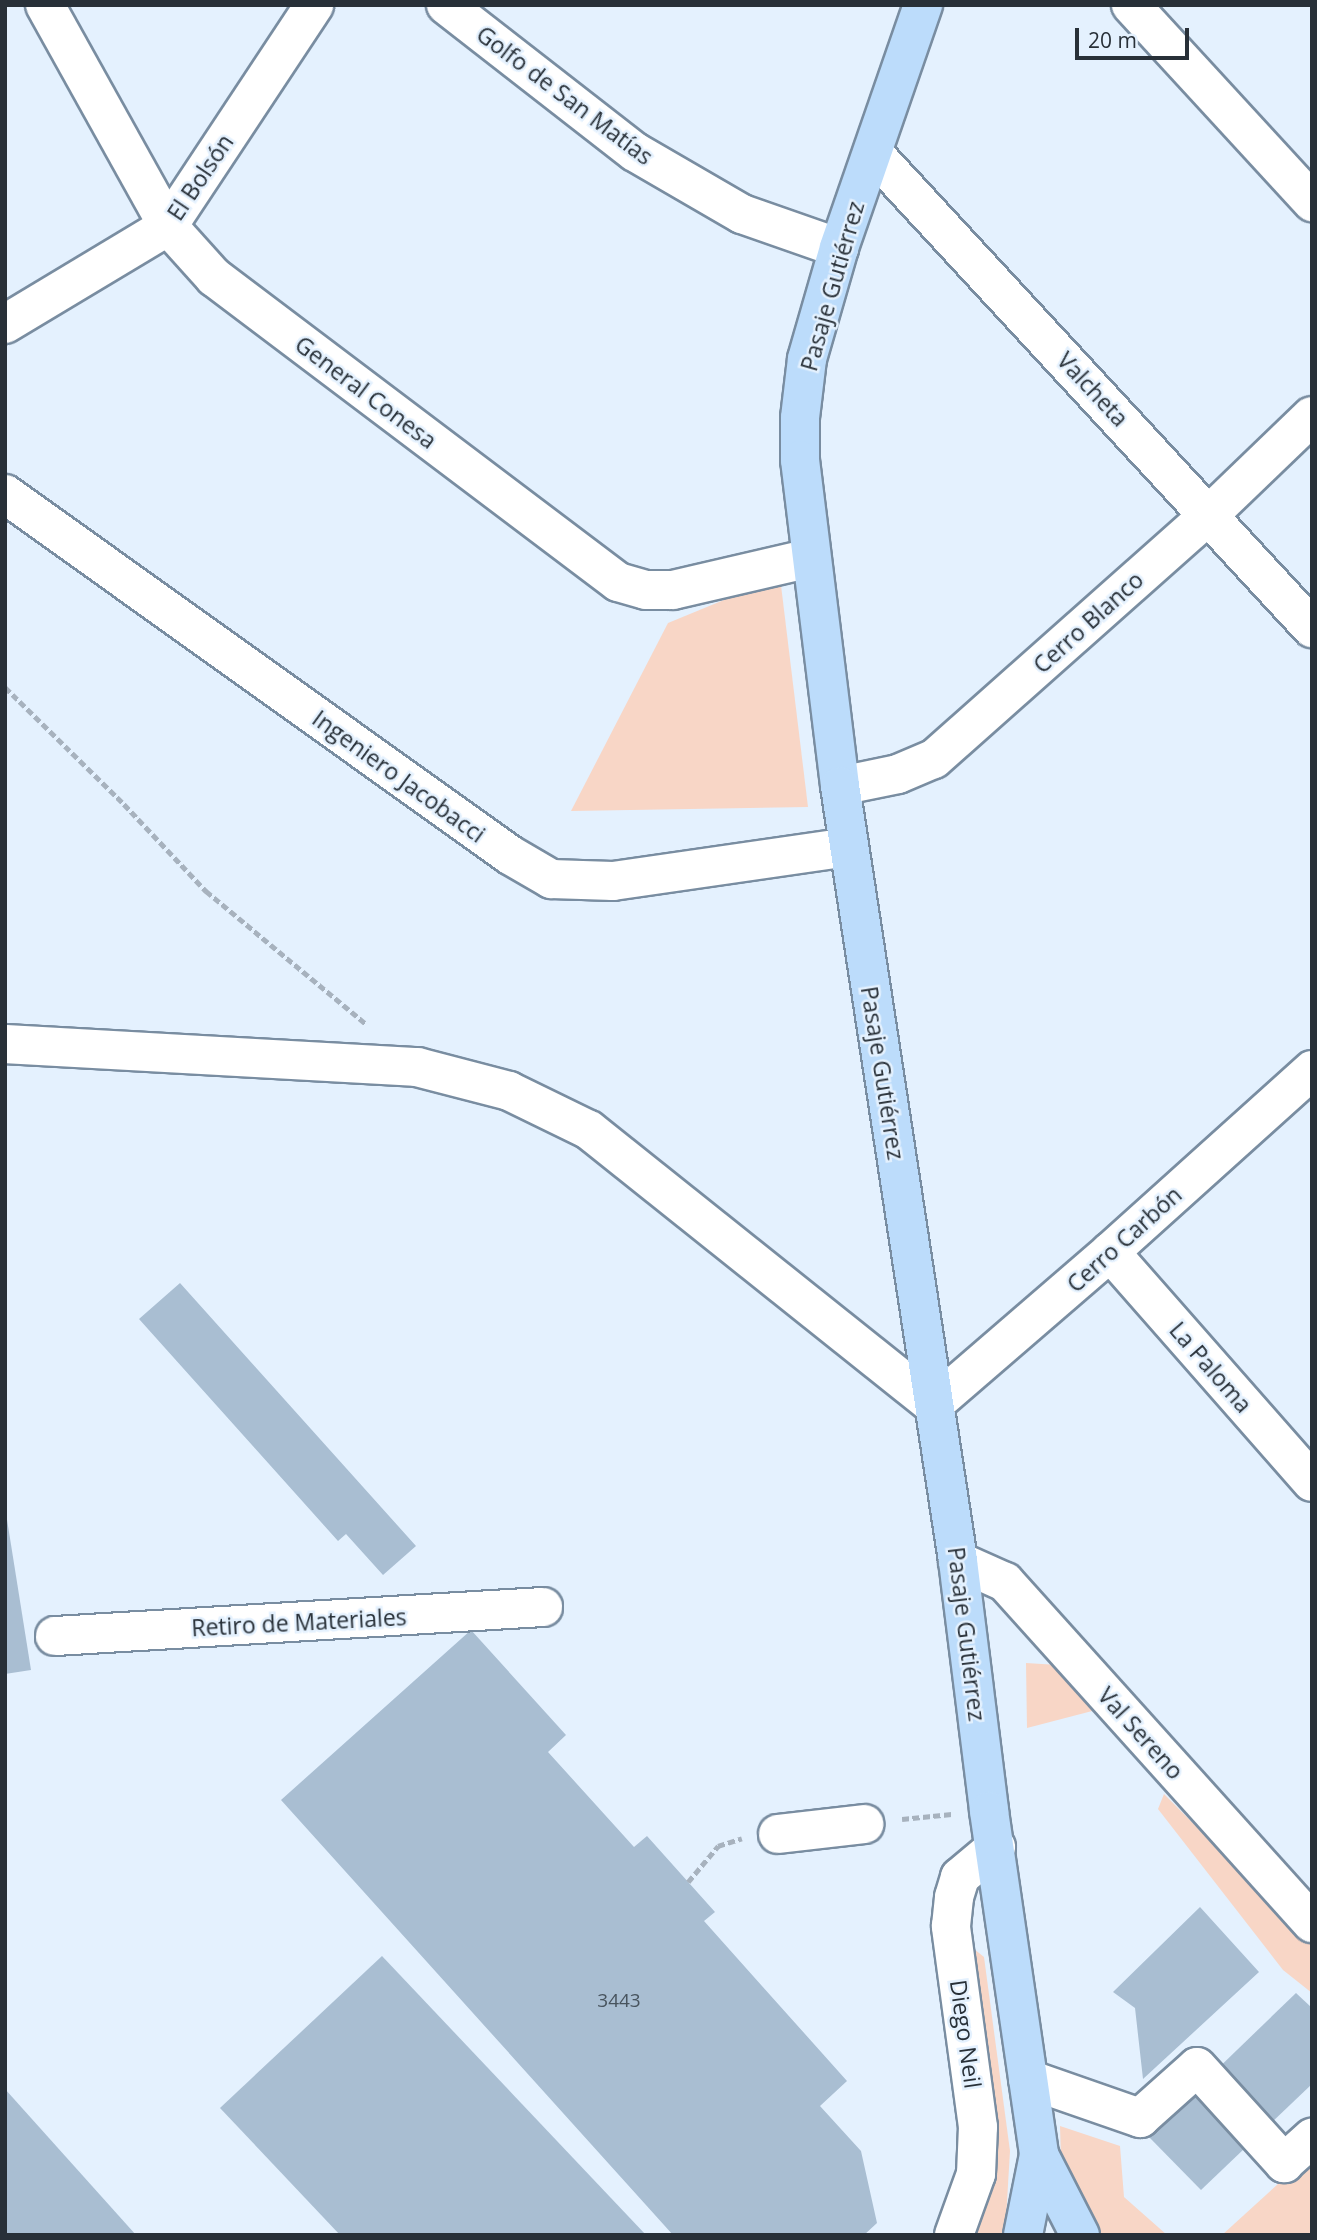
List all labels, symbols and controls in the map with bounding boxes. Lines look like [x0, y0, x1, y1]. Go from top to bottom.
scale bar [1079, 14, 1193, 58]
street label: Golfo de San Matías [471, 20, 659, 170]
text: 20 m [1088, 26, 1137, 54]
street label: El Bolsón [161, 129, 239, 225]
street label: Pasaje Gutiérrez [795, 198, 869, 374]
street label: General Conesa [290, 330, 442, 454]
street label: Valcheta [1052, 346, 1134, 432]
street label: Cerro Blanco [1027, 565, 1149, 679]
street label: Ingeniero Jacobacci [307, 704, 491, 848]
street label: Pasaje Gutiérrez [856, 984, 910, 1162]
street label: Cerro Carbón [1061, 1180, 1187, 1298]
street label: La Paloma [1164, 1316, 1258, 1418]
street label: Pasaje Gutiérrez [943, 1545, 991, 1723]
street label: Retiro de Materiales [191, 1603, 407, 1641]
street label: Val Sereno [1093, 1681, 1189, 1785]
street label: Diego Neil [945, 1978, 987, 2090]
house number: 3443 [597, 1990, 641, 2012]

